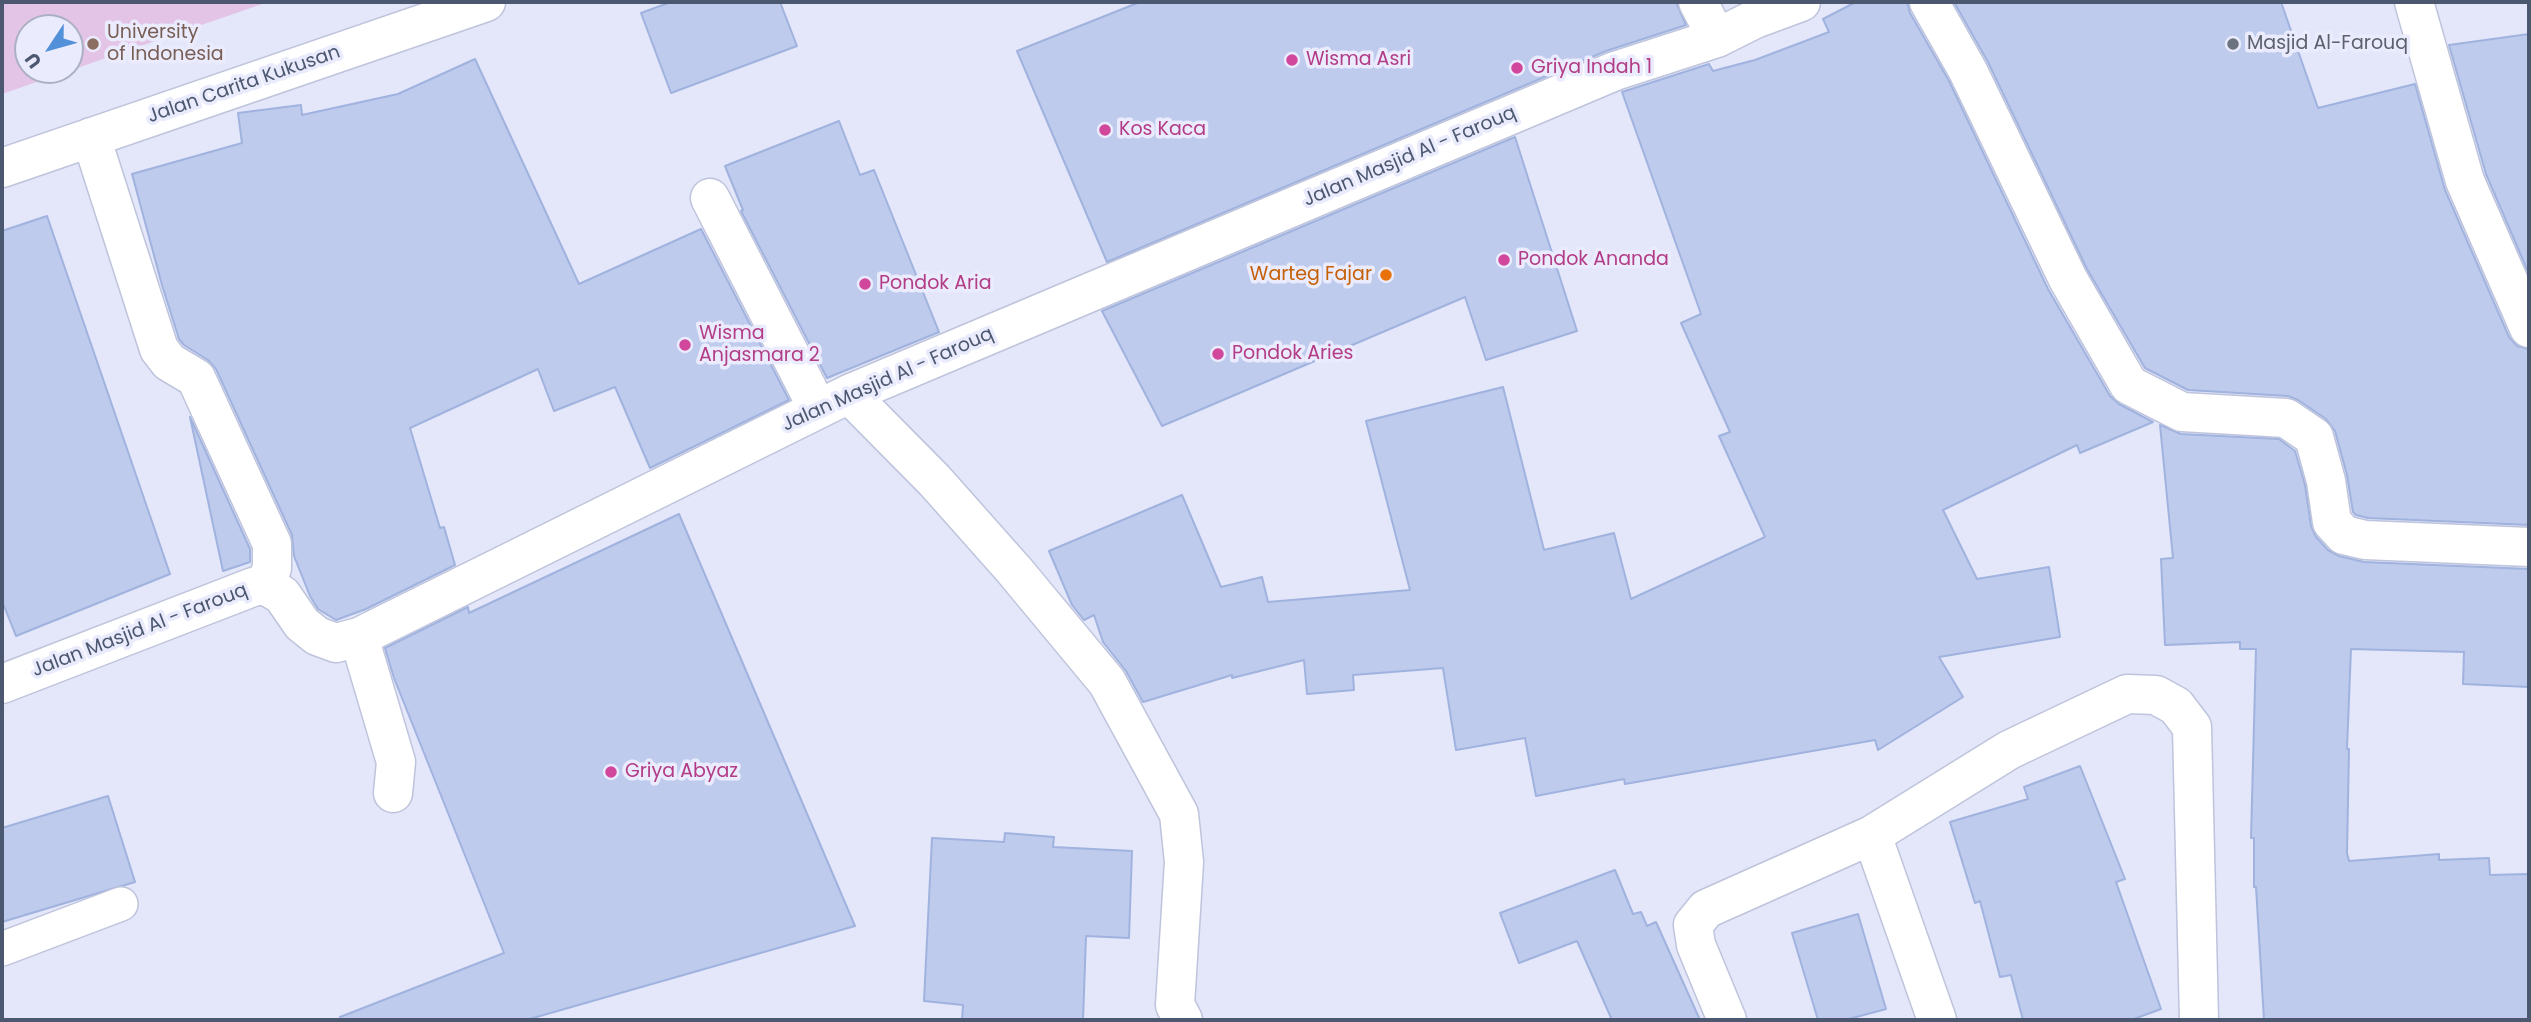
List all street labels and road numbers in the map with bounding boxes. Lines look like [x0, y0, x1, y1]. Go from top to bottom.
street label: Jalan Carita Kukusan [145, 41, 343, 129]
street label: Jalan Masjid Al - Farouq [1300, 102, 1520, 212]
street label: Jalan Masjid Al - Farouq [779, 323, 997, 437]
street label: Jalan Masjid Al - Farouq [29, 579, 251, 683]

